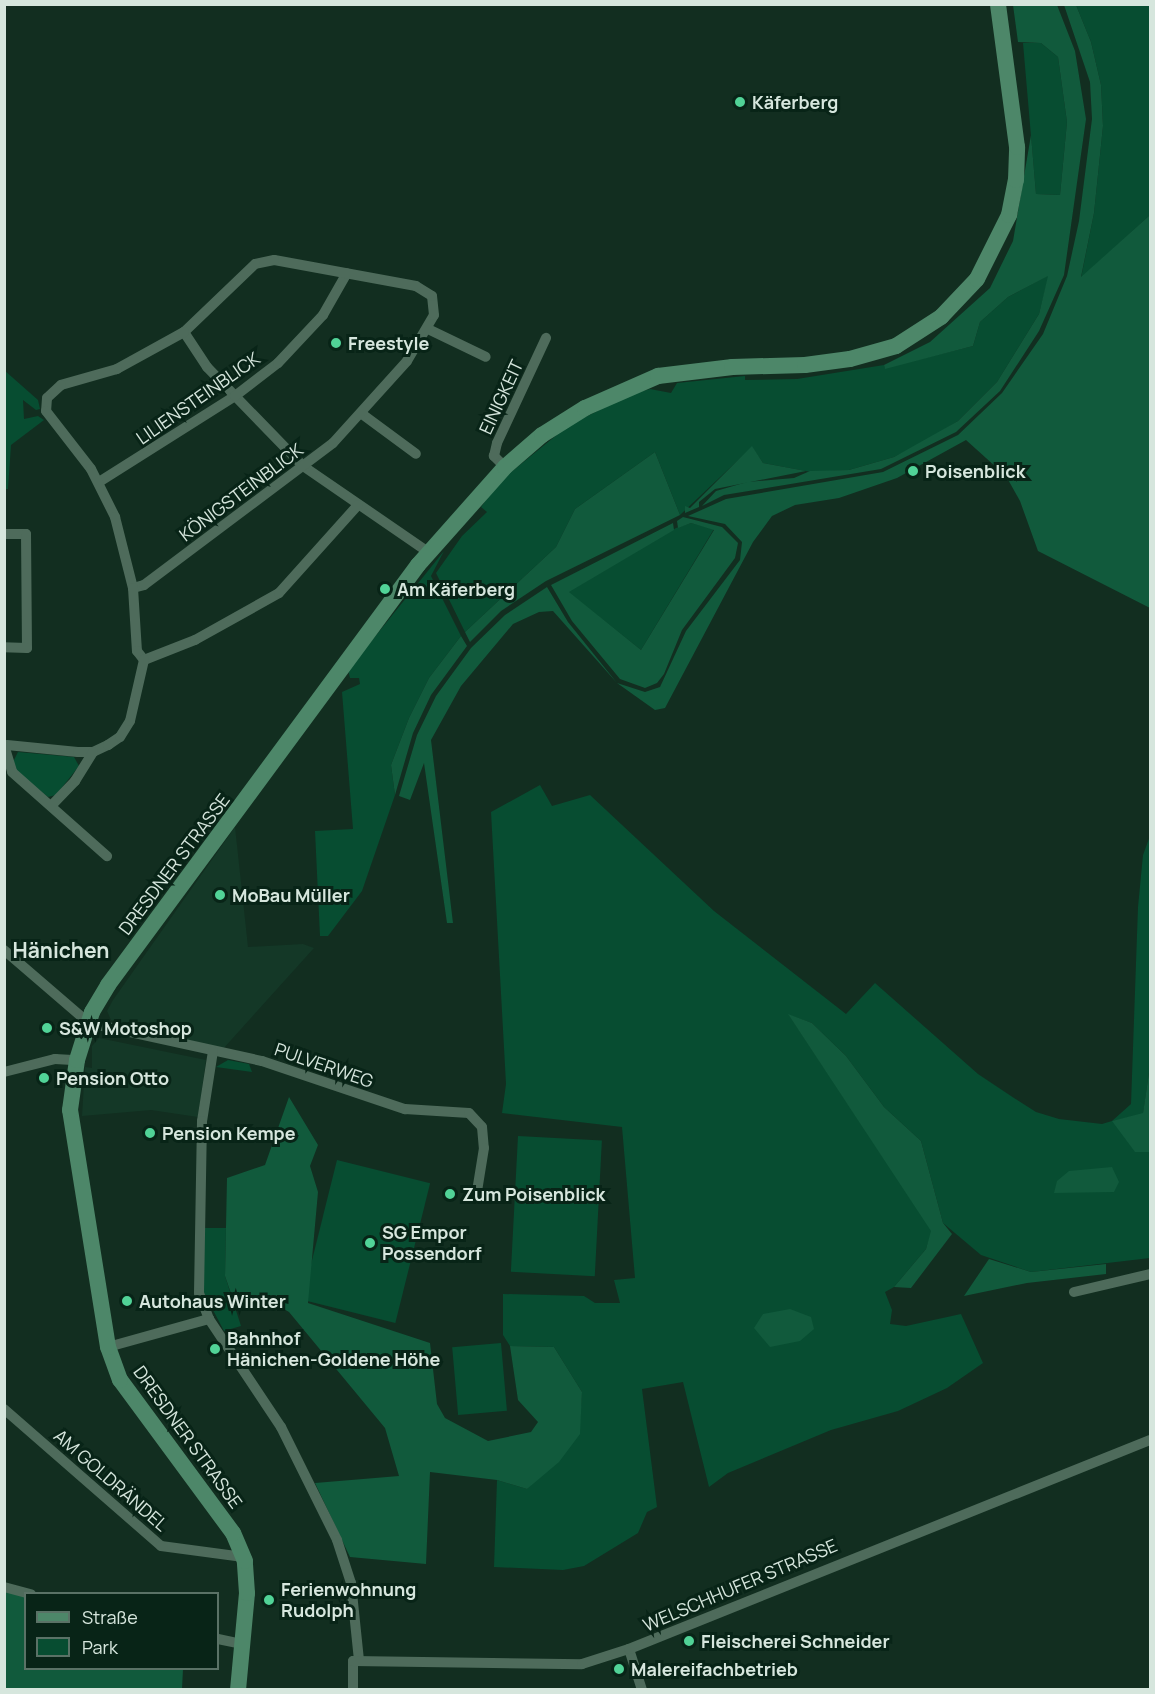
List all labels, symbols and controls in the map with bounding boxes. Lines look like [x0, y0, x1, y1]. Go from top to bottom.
place label: Käferberg [752, 91, 838, 113]
marker: Käferberg [733, 95, 747, 109]
place label: Freestyle [348, 332, 429, 354]
marker: Freestyle [329, 336, 343, 350]
street label: LILIENSTEINBLICK [132, 347, 264, 449]
street label: EINIGKEIT [474, 356, 528, 438]
street label: KÖNIGSTEINBLICK [175, 439, 307, 545]
place label: Poisenblick [925, 460, 1025, 482]
marker: Poisenblick [906, 464, 920, 478]
place label: Am Käferberg [397, 578, 515, 600]
marker: Am Käferberg [378, 582, 392, 596]
street label: DRESDNER STRASSE [114, 789, 234, 939]
place label: MoBau Müller [232, 884, 350, 906]
marker: MoBau Müller [213, 888, 227, 902]
district label: Hänichen [13, 937, 109, 963]
place label: S&W Motoshop [59, 1017, 192, 1039]
marker: S&W Motoshop [40, 1021, 54, 1035]
street label: PULVERWEG [272, 1038, 376, 1092]
place label: Pension Otto [56, 1067, 169, 1089]
marker: Pension Otto [37, 1071, 51, 1085]
place label: Pension Kempe [162, 1122, 296, 1144]
marker: Pension Kempe [143, 1126, 157, 1140]
place label: Zum Poisenblick [462, 1183, 605, 1205]
marker: Zum Poisenblick [443, 1187, 457, 1201]
place label: SG Empor Possendorf [382, 1222, 482, 1264]
marker: SG Empor Possendorf [363, 1236, 377, 1250]
place label: Autohaus Winter [139, 1290, 286, 1312]
marker: Autohaus Winter [120, 1294, 134, 1308]
place label: Bahnhof Hänichen-Goldene Höhe [227, 1328, 440, 1370]
marker: Bahnhof Hänichen-Goldene Höhe [208, 1342, 222, 1356]
street label: DRESDNER STRASSE [129, 1362, 247, 1512]
street label: AM GOLDRÄNDEL [50, 1425, 172, 1535]
street label: WELSCHHUFER STRASSE [640, 1534, 840, 1636]
place label: Ferienwohnung Rudolph [281, 1579, 416, 1622]
legend [24, 1592, 219, 1670]
marker: Ferienwohnung Rudolph [262, 1593, 276, 1607]
text: Straße [82, 1605, 138, 1629]
place label: Fleischerei Schneider [701, 1630, 890, 1652]
marker: Fleischerei Schneider [682, 1634, 696, 1648]
text: Park [82, 1635, 118, 1659]
place label: Malereifachbetrieb [631, 1658, 798, 1680]
marker: Malereifachbetrieb [612, 1662, 626, 1676]

